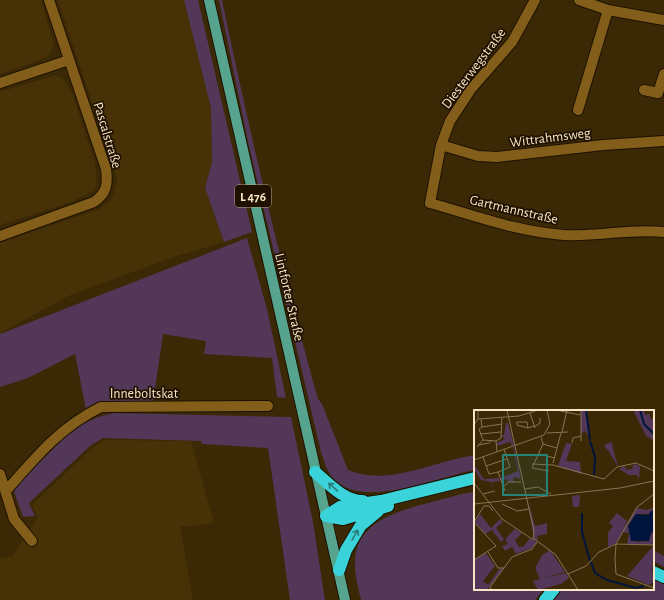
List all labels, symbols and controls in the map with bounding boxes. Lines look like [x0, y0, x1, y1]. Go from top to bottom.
street label: Diesterwegstraße [439, 26, 508, 111]
street label: Pascalstraße [90, 101, 124, 170]
street label: Wittrahmsweg [509, 126, 592, 150]
road number: L 476 [235, 185, 271, 207]
street label: Gartmannstraße [468, 193, 559, 227]
street label: Lintforter Straße [272, 252, 306, 343]
street label: Inneboltskat [110, 387, 179, 401]
inset map [474, 410, 654, 590]
one-way arrow [328, 483, 338, 492]
one-way arrow [351, 529, 359, 541]

